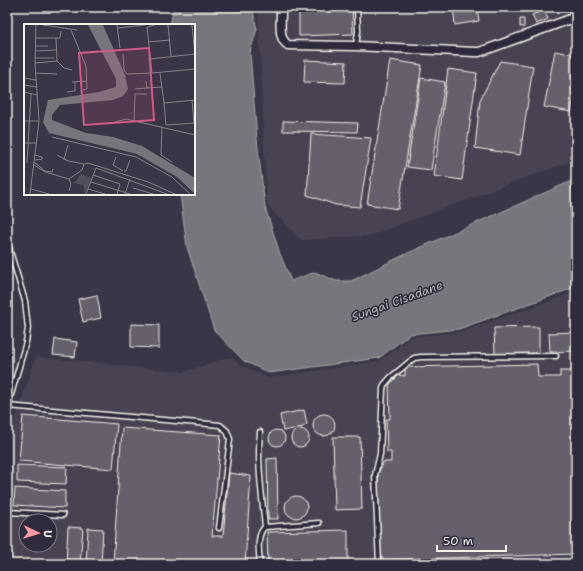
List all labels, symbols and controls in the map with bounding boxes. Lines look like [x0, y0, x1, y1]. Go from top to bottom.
inset map [24, 24, 195, 195]
water label: Sungai Cisadane [349, 277, 445, 325]
north arrow [18, 513, 58, 553]
scale bar [437, 527, 506, 553]
text: U [40, 529, 55, 538]
text: 50 m [443, 533, 473, 549]

